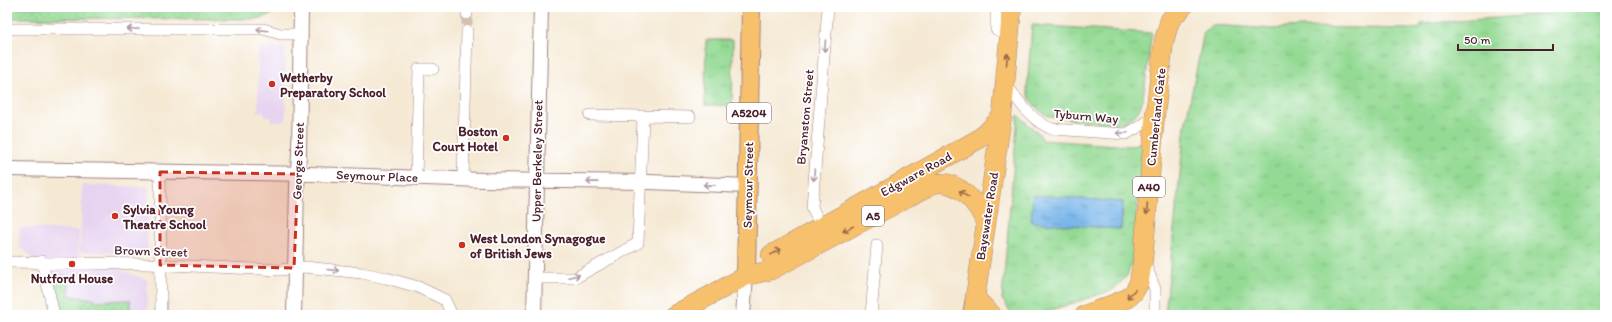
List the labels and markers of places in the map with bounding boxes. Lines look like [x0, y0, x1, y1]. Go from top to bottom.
place label: Wetherby Preparatory School [280, 70, 386, 101]
marker: Wetherby Preparatory School [267, 79, 277, 89]
place label: Boston Court Hotel [433, 124, 499, 154]
marker: Boston Court Hotel [501, 133, 511, 143]
place label: Sylvia Young Theatre School [122, 202, 206, 232]
marker: Sylvia Young Theatre School [110, 211, 120, 221]
place label: West London Synagogue of British Jews [470, 231, 606, 261]
marker: West London Synagogue of British Jews [457, 240, 467, 250]
marker: Nutford House [67, 259, 77, 269]
place label: Nutford House [31, 271, 113, 286]

